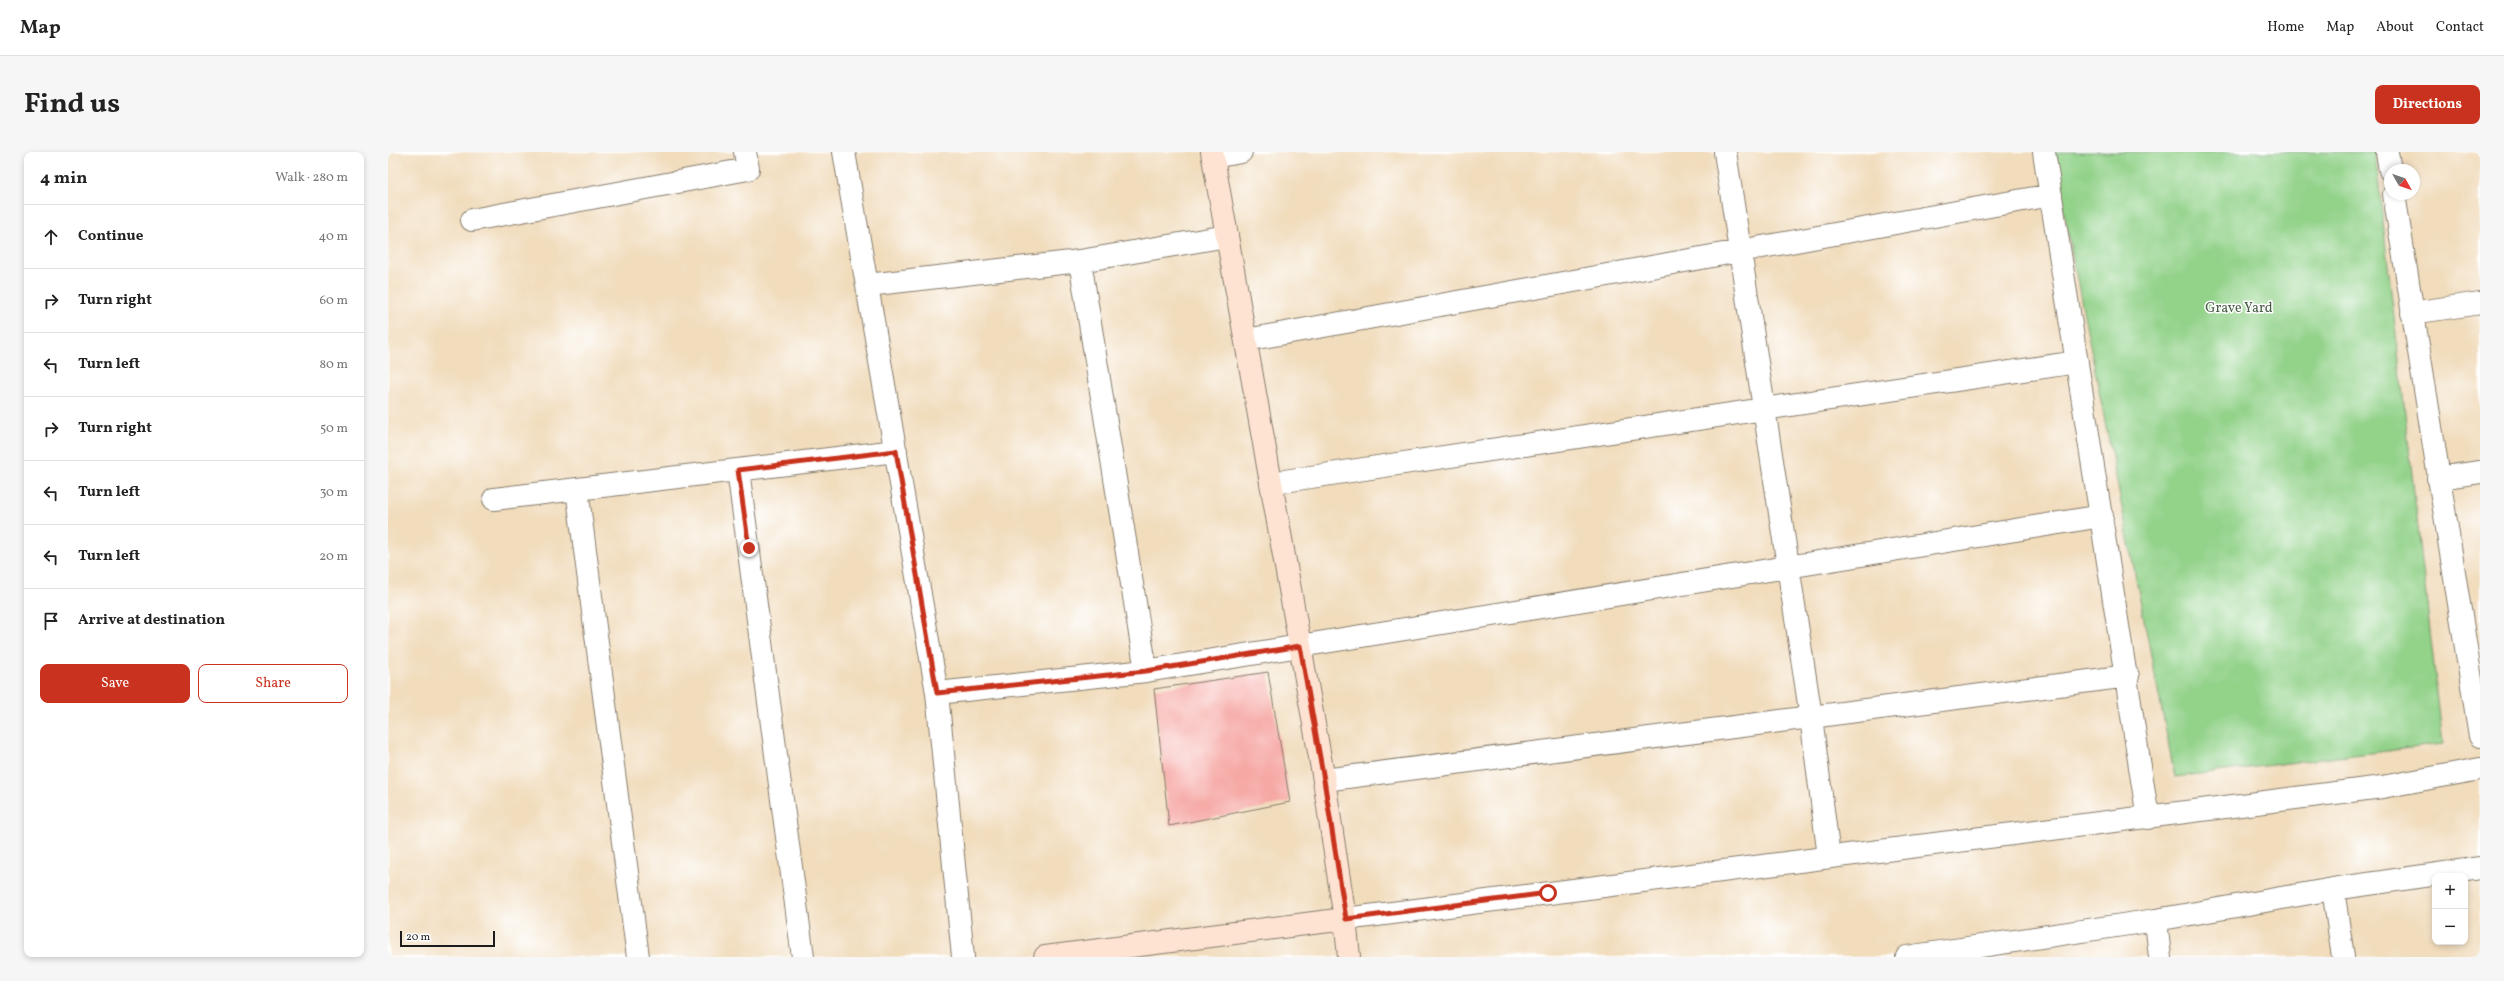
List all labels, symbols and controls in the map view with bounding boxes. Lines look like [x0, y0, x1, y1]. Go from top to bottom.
text: Map [20, 15, 61, 41]
text: Home [2267, 18, 2304, 37]
text: Map [2326, 18, 2354, 37]
text: About [2376, 18, 2414, 37]
text: Contact [2436, 18, 2484, 37]
text: Find us [24, 85, 120, 124]
button: Directions [2375, 85, 2480, 124]
north arrow [2384, 164, 2420, 200]
text: 4 min [40, 167, 87, 190]
text: Walk · 280 m [275, 169, 348, 187]
icon: ahead [40, 226, 62, 248]
text: Continue [78, 226, 143, 247]
text: 40 m [319, 228, 348, 246]
icon: right [40, 290, 62, 312]
text: Turn right [78, 290, 152, 311]
text: 60 m [320, 292, 348, 310]
park label: Grave Yard [2205, 299, 2273, 318]
icon: left [40, 354, 62, 376]
text: Turn left [78, 354, 140, 375]
text: 80 m [319, 356, 348, 374]
icon: right [40, 418, 62, 440]
text: Turn right [78, 418, 152, 439]
text: 50 m [320, 420, 348, 438]
icon: left [40, 482, 62, 504]
text: Turn left [78, 482, 140, 503]
text: 30 m [320, 484, 348, 502]
route end [740, 539, 758, 557]
icon: left [40, 546, 62, 568]
text: Turn left [78, 546, 140, 567]
text: 20 m [319, 548, 348, 566]
icon: arrive [40, 610, 62, 632]
text: Arrive at destination [78, 610, 225, 631]
button: Save [40, 664, 190, 703]
button: Share [198, 664, 348, 703]
map controls [2432, 873, 2468, 945]
button: + [2432, 873, 2468, 909]
route start [1539, 884, 1557, 902]
button: − [2432, 909, 2468, 945]
scale bar [400, 929, 495, 948]
text: 20 m [406, 930, 430, 945]

